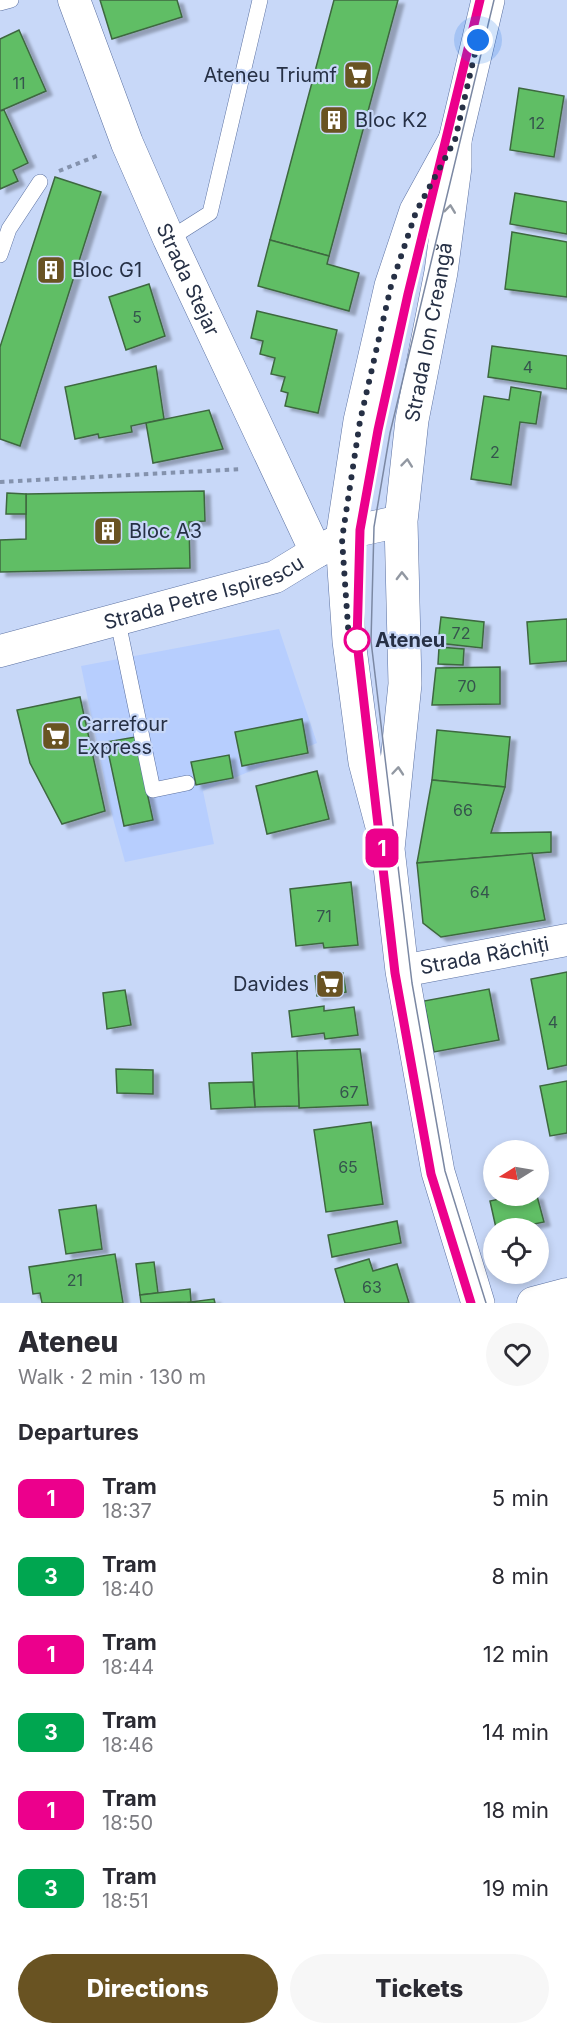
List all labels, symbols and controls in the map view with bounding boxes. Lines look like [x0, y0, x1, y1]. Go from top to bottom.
your location [463, 25, 493, 55]
supermarket icon: Ateneu Triumf [342, 59, 374, 91]
place label: Ateneu Triumf [203, 63, 338, 87]
house number: 11 [12, 73, 26, 93]
building icon: Bloc K2 [318, 104, 350, 136]
place label: Bloc K2 [355, 108, 428, 132]
house number: 12 [529, 113, 545, 133]
one-way arrow [443, 204, 455, 213]
street label: Strada Stejar [152, 219, 225, 340]
street label: Strada Ion Creangă [400, 241, 457, 424]
building icon: Bloc G1 [35, 254, 67, 286]
place label: Bloc G1 [72, 258, 142, 282]
house number: 5 [132, 307, 142, 327]
house number: 4 [523, 357, 533, 377]
house number: 2 [490, 442, 500, 462]
one-way arrow [400, 459, 413, 468]
building icon: Bloc A3 [92, 515, 124, 547]
place label: Bloc A3 [129, 519, 202, 543]
street label: Strada Petre Ispirescu [101, 550, 308, 635]
one-way arrow [396, 571, 408, 580]
house number: 72 [452, 623, 470, 643]
marker: Ateneu [344, 627, 370, 653]
place label: Ateneu [375, 628, 445, 652]
house number: 70 [458, 676, 476, 696]
place label: Carrefour Express [77, 712, 168, 759]
supermarket icon: Carrefour Express [40, 720, 72, 752]
one-way arrow [391, 766, 404, 775]
house number: 66 [453, 800, 473, 820]
line badge: 1 [362, 828, 401, 868]
text: 1 [377, 836, 387, 861]
house number: 64 [470, 882, 490, 902]
house number: 71 [316, 906, 332, 926]
street label: Strada Răchiți [418, 932, 551, 979]
supermarket icon: Davides [314, 968, 346, 1000]
place label: Davides [233, 972, 309, 996]
house number: 4 [548, 1012, 558, 1032]
house number: 67 [340, 1082, 358, 1102]
north arrow [483, 1140, 549, 1206]
map controls [483, 1140, 549, 1284]
house number: 65 [338, 1157, 358, 1177]
button: locate [483, 1218, 549, 1284]
house number: 21 [67, 1270, 83, 1290]
house number: 63 [362, 1277, 382, 1297]
button: heart [486, 1323, 549, 1386]
text: Ateneu [18, 1325, 118, 1359]
text: Walk · 2 min · 130 m [18, 1365, 206, 1389]
text: Departures [18, 1419, 139, 1445]
text: Tram [102, 1473, 157, 1499]
text: 5 min [492, 1485, 549, 1511]
text: 1 [46, 1486, 56, 1511]
text: 18:37 [102, 1499, 152, 1523]
text: Tram [102, 1551, 157, 1577]
text: 8 min [492, 1563, 549, 1589]
text: 3 [44, 1564, 58, 1589]
text: 18:40 [102, 1577, 154, 1601]
text: Tram [102, 1629, 157, 1655]
text: 12 min [483, 1641, 549, 1667]
text: 1 [46, 1642, 56, 1667]
text: 18:44 [102, 1655, 154, 1679]
text: Tram [102, 1707, 157, 1733]
text: 14 min [482, 1719, 549, 1745]
text: 3 [44, 1720, 58, 1745]
text: 18:46 [102, 1733, 154, 1757]
text: Tram [102, 1785, 157, 1811]
text: 18 min [483, 1797, 549, 1823]
text: 1 [46, 1798, 56, 1823]
text: 18:50 [102, 1811, 153, 1835]
text: Tram [102, 1863, 157, 1889]
text: 19 min [483, 1875, 549, 1901]
text: 3 [44, 1876, 58, 1901]
text: 18:51 [102, 1889, 149, 1913]
button: Directions [18, 1954, 278, 2023]
button: Tickets [290, 1954, 549, 2023]

